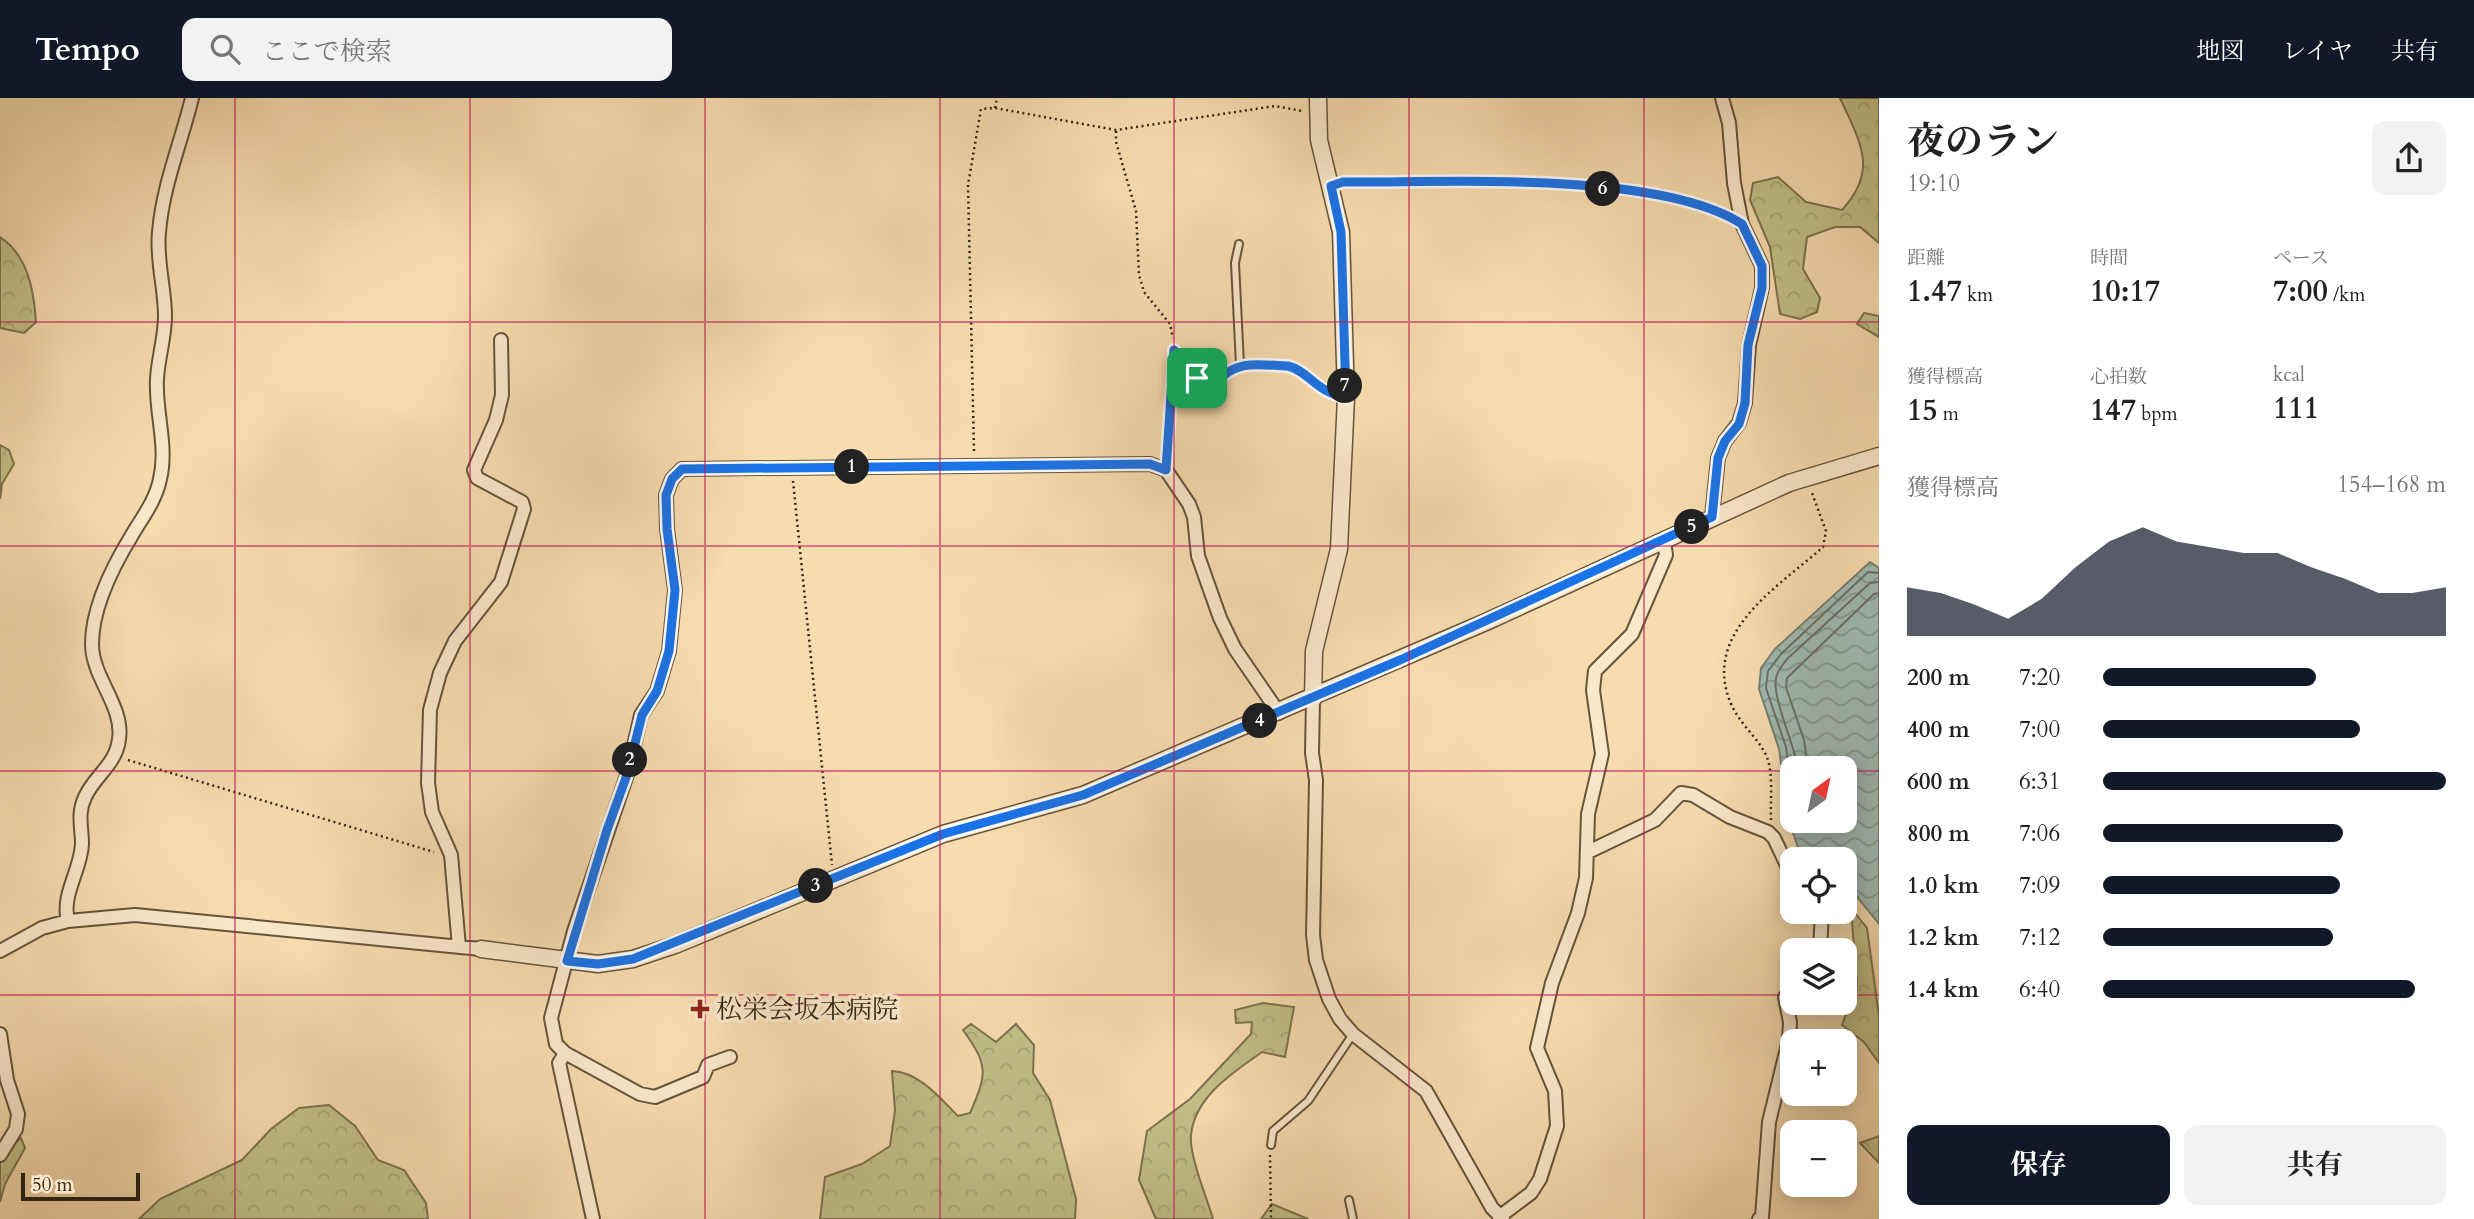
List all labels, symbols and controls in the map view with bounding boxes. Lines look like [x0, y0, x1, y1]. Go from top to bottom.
search box [182, 18, 672, 81]
text: Tempo [35, 27, 140, 72]
icon: search [206, 30, 244, 68]
text: ここで検索 [262, 34, 392, 69]
text: 地図 [2196, 35, 2244, 68]
text: レイヤ [2282, 35, 2353, 68]
text: 共有 [2391, 35, 2439, 68]
text: 夜のラン [1907, 116, 2059, 168]
button: share [2372, 121, 2446, 195]
text: 19:10 [1907, 168, 1960, 199]
pin: 6 [1586, 172, 1620, 206]
text: 6 [1598, 175, 1607, 201]
text: 距離 [1907, 245, 1945, 271]
text: 時間 [2090, 245, 2128, 271]
text: ペース [2273, 245, 2329, 271]
text: 1.47 [1907, 271, 1962, 312]
text: 10:17 [2090, 271, 2160, 312]
text: 7:00 [2273, 271, 2328, 312]
text: km [1962, 282, 1993, 308]
text: /km [2328, 282, 2365, 308]
pin [1167, 348, 1227, 408]
icon: arrive [1178, 359, 1216, 397]
text: kcal [2273, 362, 2305, 388]
text: 獲得標高 [1907, 364, 1983, 390]
text: 心拍数 [2090, 364, 2147, 390]
pin: 7 [1328, 368, 1362, 404]
text: 7 [1340, 372, 1349, 398]
text: 111 [2273, 388, 2319, 429]
text: 15 [1907, 390, 1938, 431]
text: 147 [2090, 390, 2136, 431]
text: m [1938, 401, 1959, 427]
text: bpm [2136, 401, 2178, 427]
pin: 1 [834, 450, 870, 484]
text: 1 [847, 453, 856, 479]
text: 154–168 m [2337, 469, 2446, 500]
text: 獲得標高 [1907, 472, 1999, 503]
pin: 5 [1674, 510, 1710, 544]
text: 5 [1687, 513, 1696, 539]
text: 200 m [1907, 662, 1970, 693]
text: 7:20 [2019, 662, 2060, 693]
pin: 4 [1242, 704, 1278, 738]
text: 4 [1255, 707, 1264, 733]
text: 400 m [1907, 714, 1970, 745]
text: 7:00 [2019, 714, 2060, 745]
pin: 2 [612, 742, 648, 778]
text: 2 [625, 746, 634, 772]
north arrow [1780, 756, 1857, 833]
map controls [1780, 756, 1857, 1197]
text: 600 m [1907, 766, 1970, 797]
text: 6:31 [2019, 766, 2060, 797]
text: 800 m [1907, 818, 1970, 849]
text: 7:06 [2019, 818, 2060, 849]
button: locate [1780, 847, 1857, 924]
pin: 3 [798, 868, 834, 904]
text: 1.0 km [1907, 870, 1979, 901]
text: 7:09 [2019, 870, 2060, 901]
text: 3 [811, 872, 820, 898]
text: 1.2 km [1907, 922, 1979, 953]
text: 7:12 [2019, 922, 2060, 953]
button: layers [1780, 938, 1857, 1015]
text: 1.4 km [1907, 974, 1979, 1005]
text: 6:40 [2019, 974, 2060, 1005]
place label: 松栄会坂本病院 [716, 992, 898, 1027]
marker: 松栄会坂本病院 [690, 999, 710, 1019]
button: + [1780, 1029, 1857, 1106]
button: − [1780, 1120, 1857, 1197]
button: 保存 [1907, 1125, 2170, 1205]
button: 共有 [2184, 1125, 2446, 1205]
scale bar [21, 1170, 140, 1202]
text: 50 m [32, 1172, 73, 1198]

